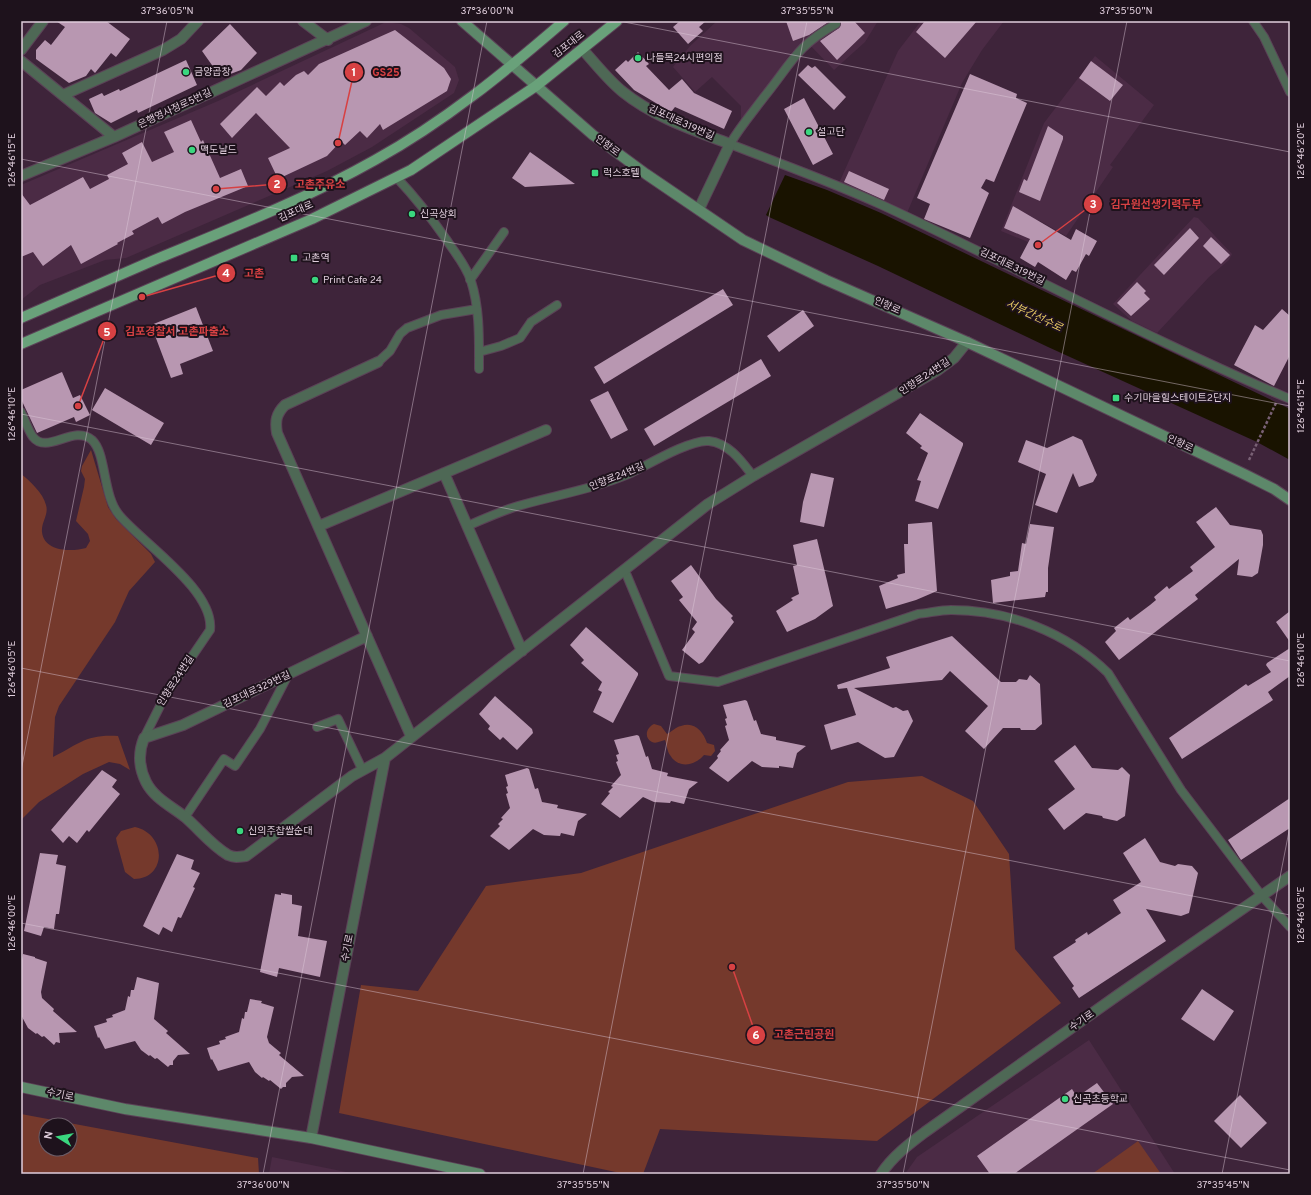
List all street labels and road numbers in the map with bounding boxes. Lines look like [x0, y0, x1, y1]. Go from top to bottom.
street label: 김포대로 [550, 29, 588, 61]
street label: 은행영사정로5번길 [136, 86, 214, 132]
street label: 김포대로319번길 [646, 103, 716, 143]
street label: 인향로 [592, 133, 622, 159]
street label: 김포대로 [277, 199, 315, 225]
street label: 김포대로319번길 [977, 246, 1047, 288]
street label: 인향로 [872, 294, 902, 318]
street label: 인향로24번길 [897, 356, 953, 398]
street label: 인향로 [1165, 432, 1195, 456]
street label: 인향로24번길 [588, 460, 646, 494]
street label: 인향로24번길 [155, 653, 197, 709]
street label: 김포대로329번길 [221, 669, 293, 711]
street label: 수기로 [339, 933, 357, 963]
street label: 수기로 [1067, 1008, 1097, 1034]
street label: 수기로 [45, 1086, 75, 1104]

